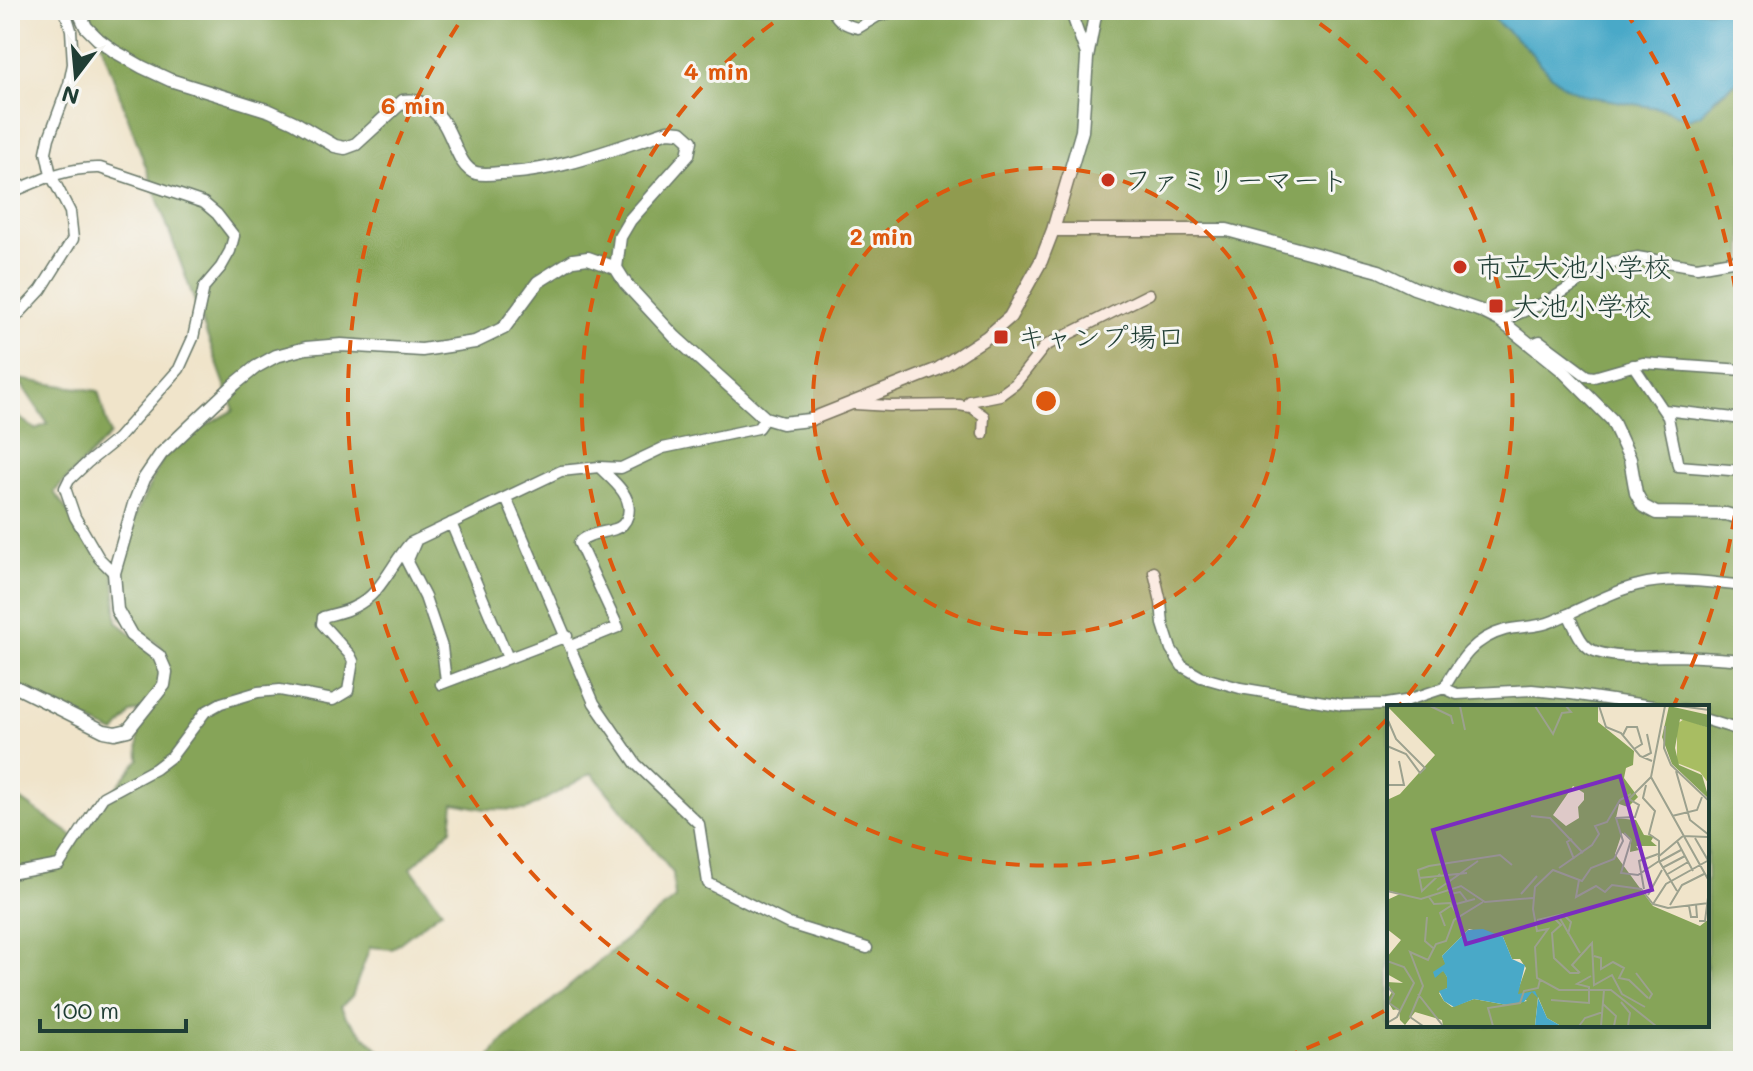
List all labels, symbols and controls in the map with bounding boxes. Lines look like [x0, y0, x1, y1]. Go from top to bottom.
north arrow [36, 36, 116, 116]
text: 4 min [684, 55, 748, 86]
text: N [58, 79, 82, 112]
text: 6 min [381, 89, 445, 120]
place label: ファミリーマート [1124, 161, 1349, 197]
marker: ファミリーマート [1099, 171, 1117, 189]
text: 2 min [850, 220, 913, 251]
place label: 市立大池小学校 [1476, 248, 1672, 284]
marker: 市立大池小学校 [1451, 258, 1469, 276]
place label: 大池小学校 [1512, 287, 1652, 323]
marker: 大池小学校 [1487, 297, 1505, 315]
place label: キャンプ場口 [1017, 318, 1185, 354]
marker: キャンプ場口 [992, 328, 1010, 346]
centre of rings [1032, 387, 1060, 415]
inset map [1387, 705, 1709, 1027]
scale bar [40, 983, 186, 1033]
text: 100 m [52, 994, 119, 1025]

